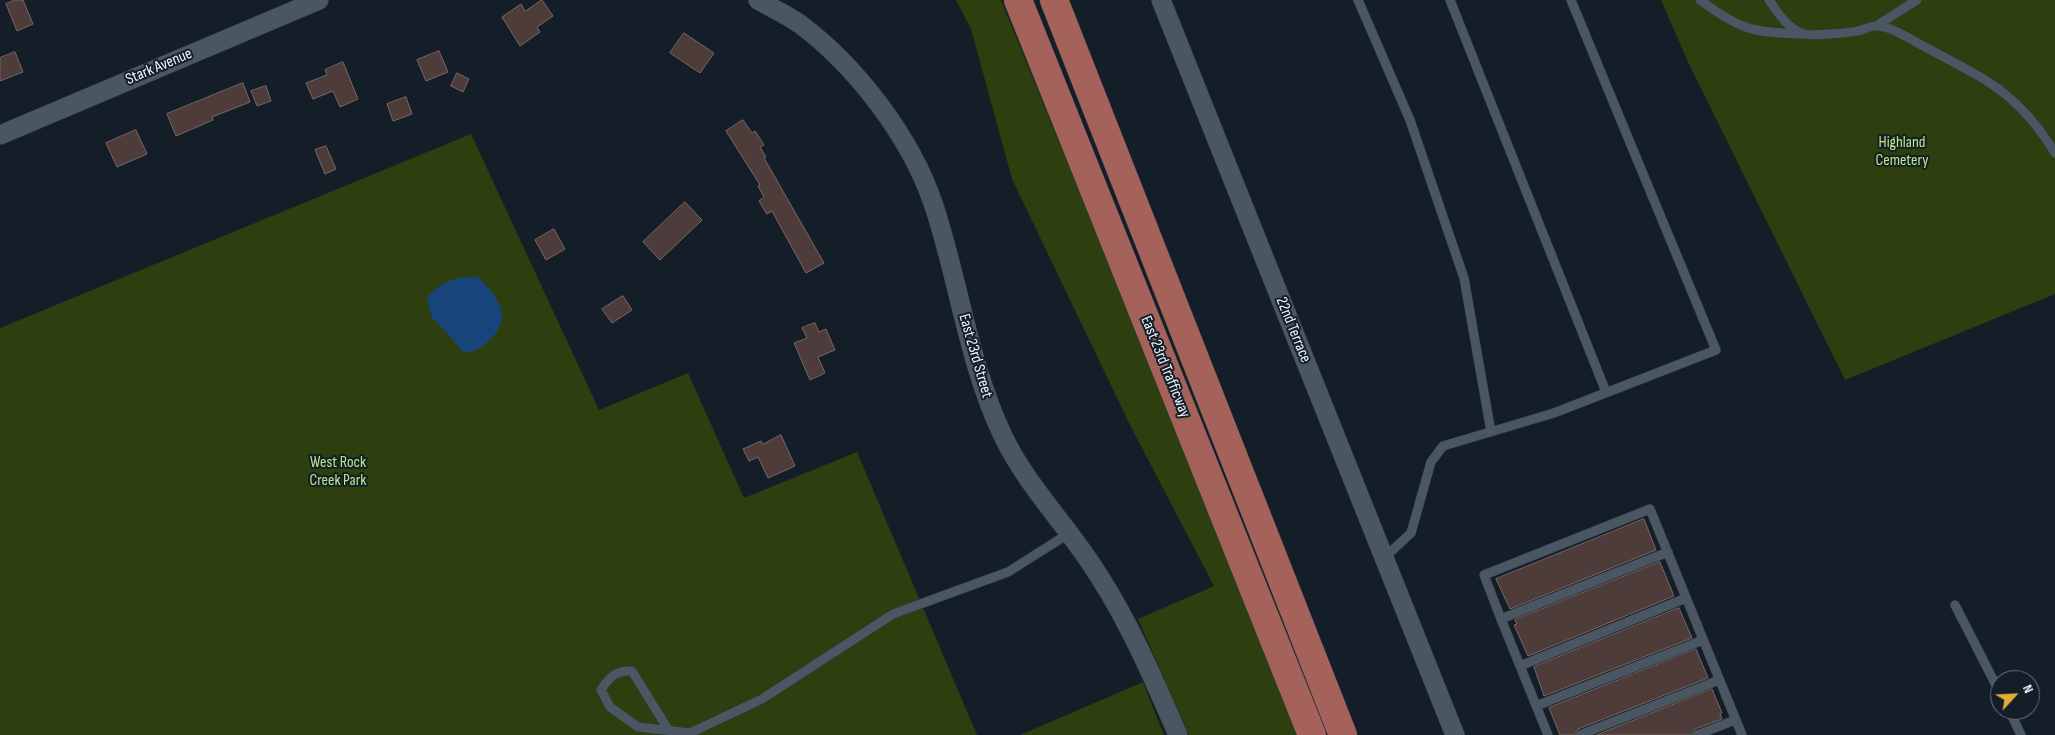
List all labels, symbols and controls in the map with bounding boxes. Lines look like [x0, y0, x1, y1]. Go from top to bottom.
street label: Stark Avenue [123, 44, 195, 90]
park label: Highland Cemetery [1876, 133, 1928, 171]
street label: 22nd Terrace [1271, 294, 1315, 366]
street label: East 23rd Street [954, 312, 996, 400]
street label: East 23rd Trafficway [1136, 313, 1194, 421]
park label: West Rock Creek Park [310, 453, 366, 491]
north arrow [1990, 670, 2040, 720]
text: N [2019, 682, 2037, 696]

